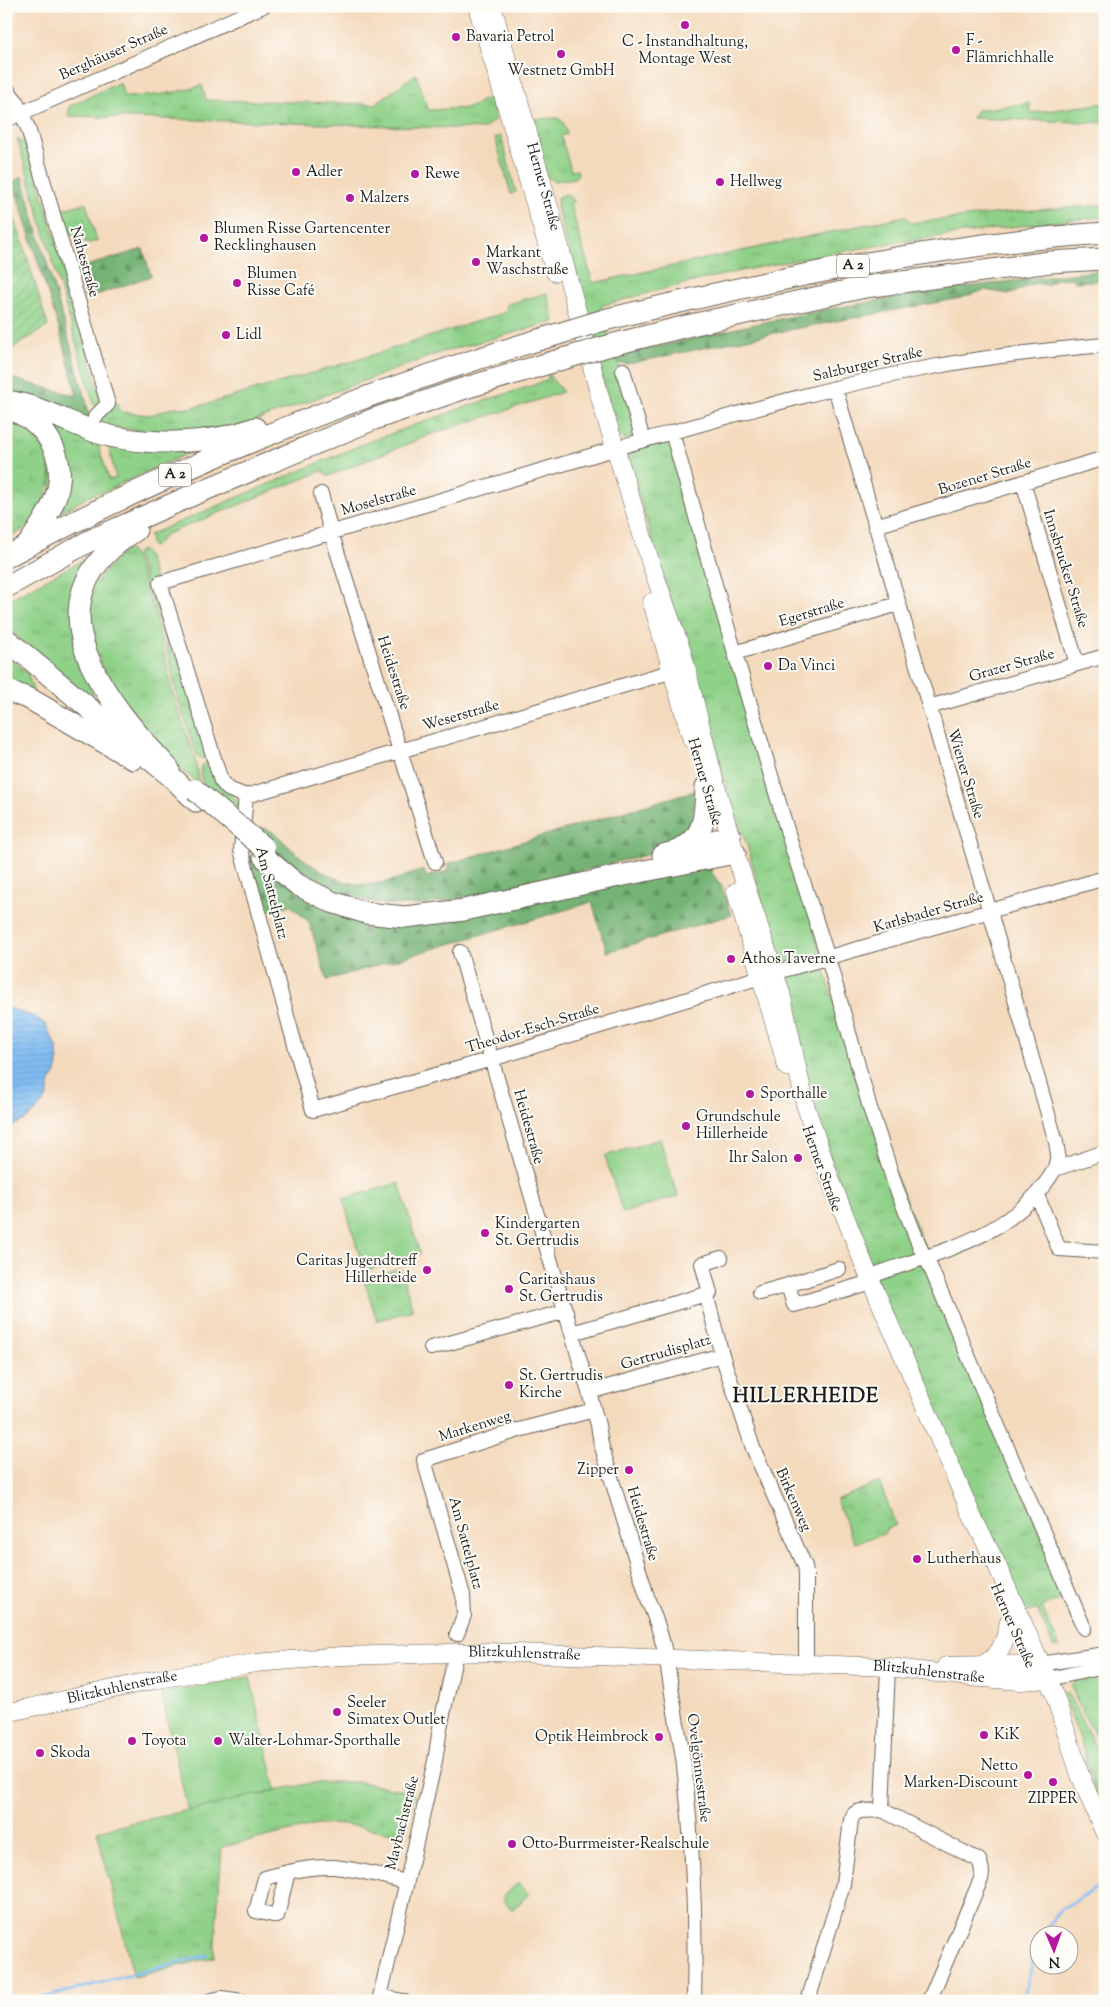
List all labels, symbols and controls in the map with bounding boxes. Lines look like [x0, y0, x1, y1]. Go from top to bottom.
marker: C - Instandhaltung, Montage West [679, 19, 691, 31]
street label: Berghäuser Straße [56, 20, 172, 86]
place label: Bavaria Petrol [466, 27, 555, 48]
marker: Bavaria Petrol [450, 31, 462, 43]
place label: F - Flämrichhalle [966, 31, 1054, 69]
place label: C - Instandhaltung, Montage West [622, 32, 748, 70]
marker: F - Flämrichhalle [950, 44, 962, 56]
marker: Westnetz GmbH [555, 48, 567, 60]
place label: Westnetz GmbH [507, 61, 615, 82]
street label: Herner Straße [521, 140, 566, 233]
place label: Adler [306, 162, 343, 183]
place label: Rewe [425, 164, 460, 185]
marker: Adler [290, 166, 302, 178]
marker: Rewe [409, 168, 421, 180]
place label: Hellweg [730, 172, 782, 193]
marker: Hellweg [714, 176, 726, 188]
place label: Malzers [360, 188, 409, 209]
marker: Malzers [344, 192, 356, 204]
place label: Blumen Risse Gartencenter Recklinghausen [214, 219, 390, 257]
street label: Nahestraße [64, 224, 104, 300]
marker: Blumen Risse Gartencenter Recklinghausen [198, 232, 210, 244]
place label: Markant Waschstraße [486, 243, 569, 281]
road number: A 2 [837, 255, 869, 278]
marker: Markant Waschstraße [470, 256, 482, 268]
place label: Blumen Risse Café [247, 264, 315, 302]
marker: Blumen Risse Café [231, 277, 243, 289]
place label: Lidl [236, 325, 262, 346]
marker: Lidl [220, 329, 232, 341]
street label: Salzburger Straße [811, 342, 925, 388]
street label: Bozener Straße [936, 453, 1034, 501]
road number: A 2 [159, 464, 191, 486]
street label: Moselstraße [339, 480, 419, 522]
street label: Innsbrucker Straße [1037, 507, 1093, 631]
street label: Egerstraße [777, 593, 847, 633]
street label: Heidestraße [371, 633, 415, 713]
street label: Grazer Straße [967, 644, 1057, 688]
place label: Da Vinci [778, 656, 835, 677]
marker: Da Vinci [762, 660, 774, 672]
street label: Weserstraße [420, 695, 502, 737]
street label: Wiener Straße [941, 726, 989, 822]
street label: Herner Straße [681, 736, 727, 828]
street label: Am Sattelplatz [249, 845, 293, 942]
street label: Karlsbader Straße [872, 887, 986, 939]
place label: Athos Taverne [741, 949, 836, 970]
marker: Athos Taverne [725, 953, 737, 965]
street label: Theodor-Esch-Straße [464, 999, 602, 1059]
place label: Sporthalle [760, 1084, 827, 1105]
street label: Heidestraße [507, 1087, 549, 1167]
marker: Sporthalle [744, 1088, 756, 1100]
place label: Grundschule Hillerheide [696, 1107, 781, 1145]
marker: Grundschule Hillerheide [680, 1120, 692, 1132]
street label: Herner Straße [796, 1123, 846, 1215]
place label: Ihr Salon [729, 1148, 788, 1169]
marker: Ihr Salon [792, 1152, 804, 1164]
place label: Kindergarten St. Gertrudis [495, 1214, 581, 1252]
marker: Kindergarten St. Gertrudis [479, 1227, 491, 1239]
place label: Caritas Jugendtreff Hillerheide [296, 1251, 418, 1289]
marker: Caritas Jugendtreff Hillerheide [421, 1264, 433, 1276]
place label: Caritashaus St. Gertrudis [519, 1270, 603, 1308]
marker: Caritashaus St. Gertrudis [503, 1283, 515, 1295]
street label: Gertrudisplatz [618, 1330, 714, 1376]
place label: St. Gertrudis Kirche [519, 1366, 603, 1404]
marker: St. Gertrudis Kirche [503, 1379, 515, 1391]
district label: HILLERHEIDE [733, 1383, 879, 1412]
street label: Markenweg [436, 1406, 514, 1448]
place label: Zipper [577, 1460, 619, 1481]
marker: Zipper [623, 1464, 635, 1476]
street label: Birkenweg [770, 1465, 816, 1535]
street label: Heidestraße [621, 1484, 663, 1564]
street label: Am Sattelplatz [443, 1495, 487, 1592]
place label: Lutherhaus [927, 1549, 1001, 1570]
marker: Lutherhaus [911, 1553, 923, 1565]
street label: Herner Straße [984, 1580, 1040, 1672]
street label: Blitzkuhlenstraße [468, 1641, 581, 1666]
street label: Blitzkuhlenstraße [873, 1656, 986, 1689]
street label: Blitzkuhlenstraße [65, 1665, 179, 1710]
place label: Seeler Simatex Outlet [347, 1693, 445, 1731]
marker: Seeler Simatex Outlet [331, 1706, 343, 1718]
street label: Ovelgönnestraße [681, 1712, 715, 1824]
place label: KiK [994, 1725, 1020, 1746]
place label: Optik Heimbrock [535, 1727, 649, 1748]
marker: KiK [978, 1729, 990, 1741]
place label: Toyota [142, 1731, 186, 1752]
place label: Walter-Lohmar-Sporthalle [228, 1731, 401, 1752]
marker: Optik Heimbrock [653, 1731, 665, 1743]
marker: Toyota [126, 1735, 138, 1747]
marker: Walter-Lohmar-Sporthalle [212, 1735, 224, 1747]
place label: Skoda [50, 1743, 91, 1764]
marker: Skoda [34, 1747, 46, 1759]
place label: Netto Marken-Discount [904, 1756, 1018, 1794]
marker: Netto Marken-Discount [1022, 1769, 1034, 1781]
street label: Maybachstraße [381, 1774, 425, 1872]
marker: ZIPPER [1047, 1776, 1059, 1788]
place label: ZIPPER [1028, 1789, 1078, 1810]
place label: Otto-Burrmeister-Realschule [522, 1834, 709, 1855]
marker: Otto-Burrmeister-Realschule [506, 1838, 518, 1850]
north arrow [1028, 1924, 1078, 1974]
text: N [1048, 1951, 1060, 1971]

